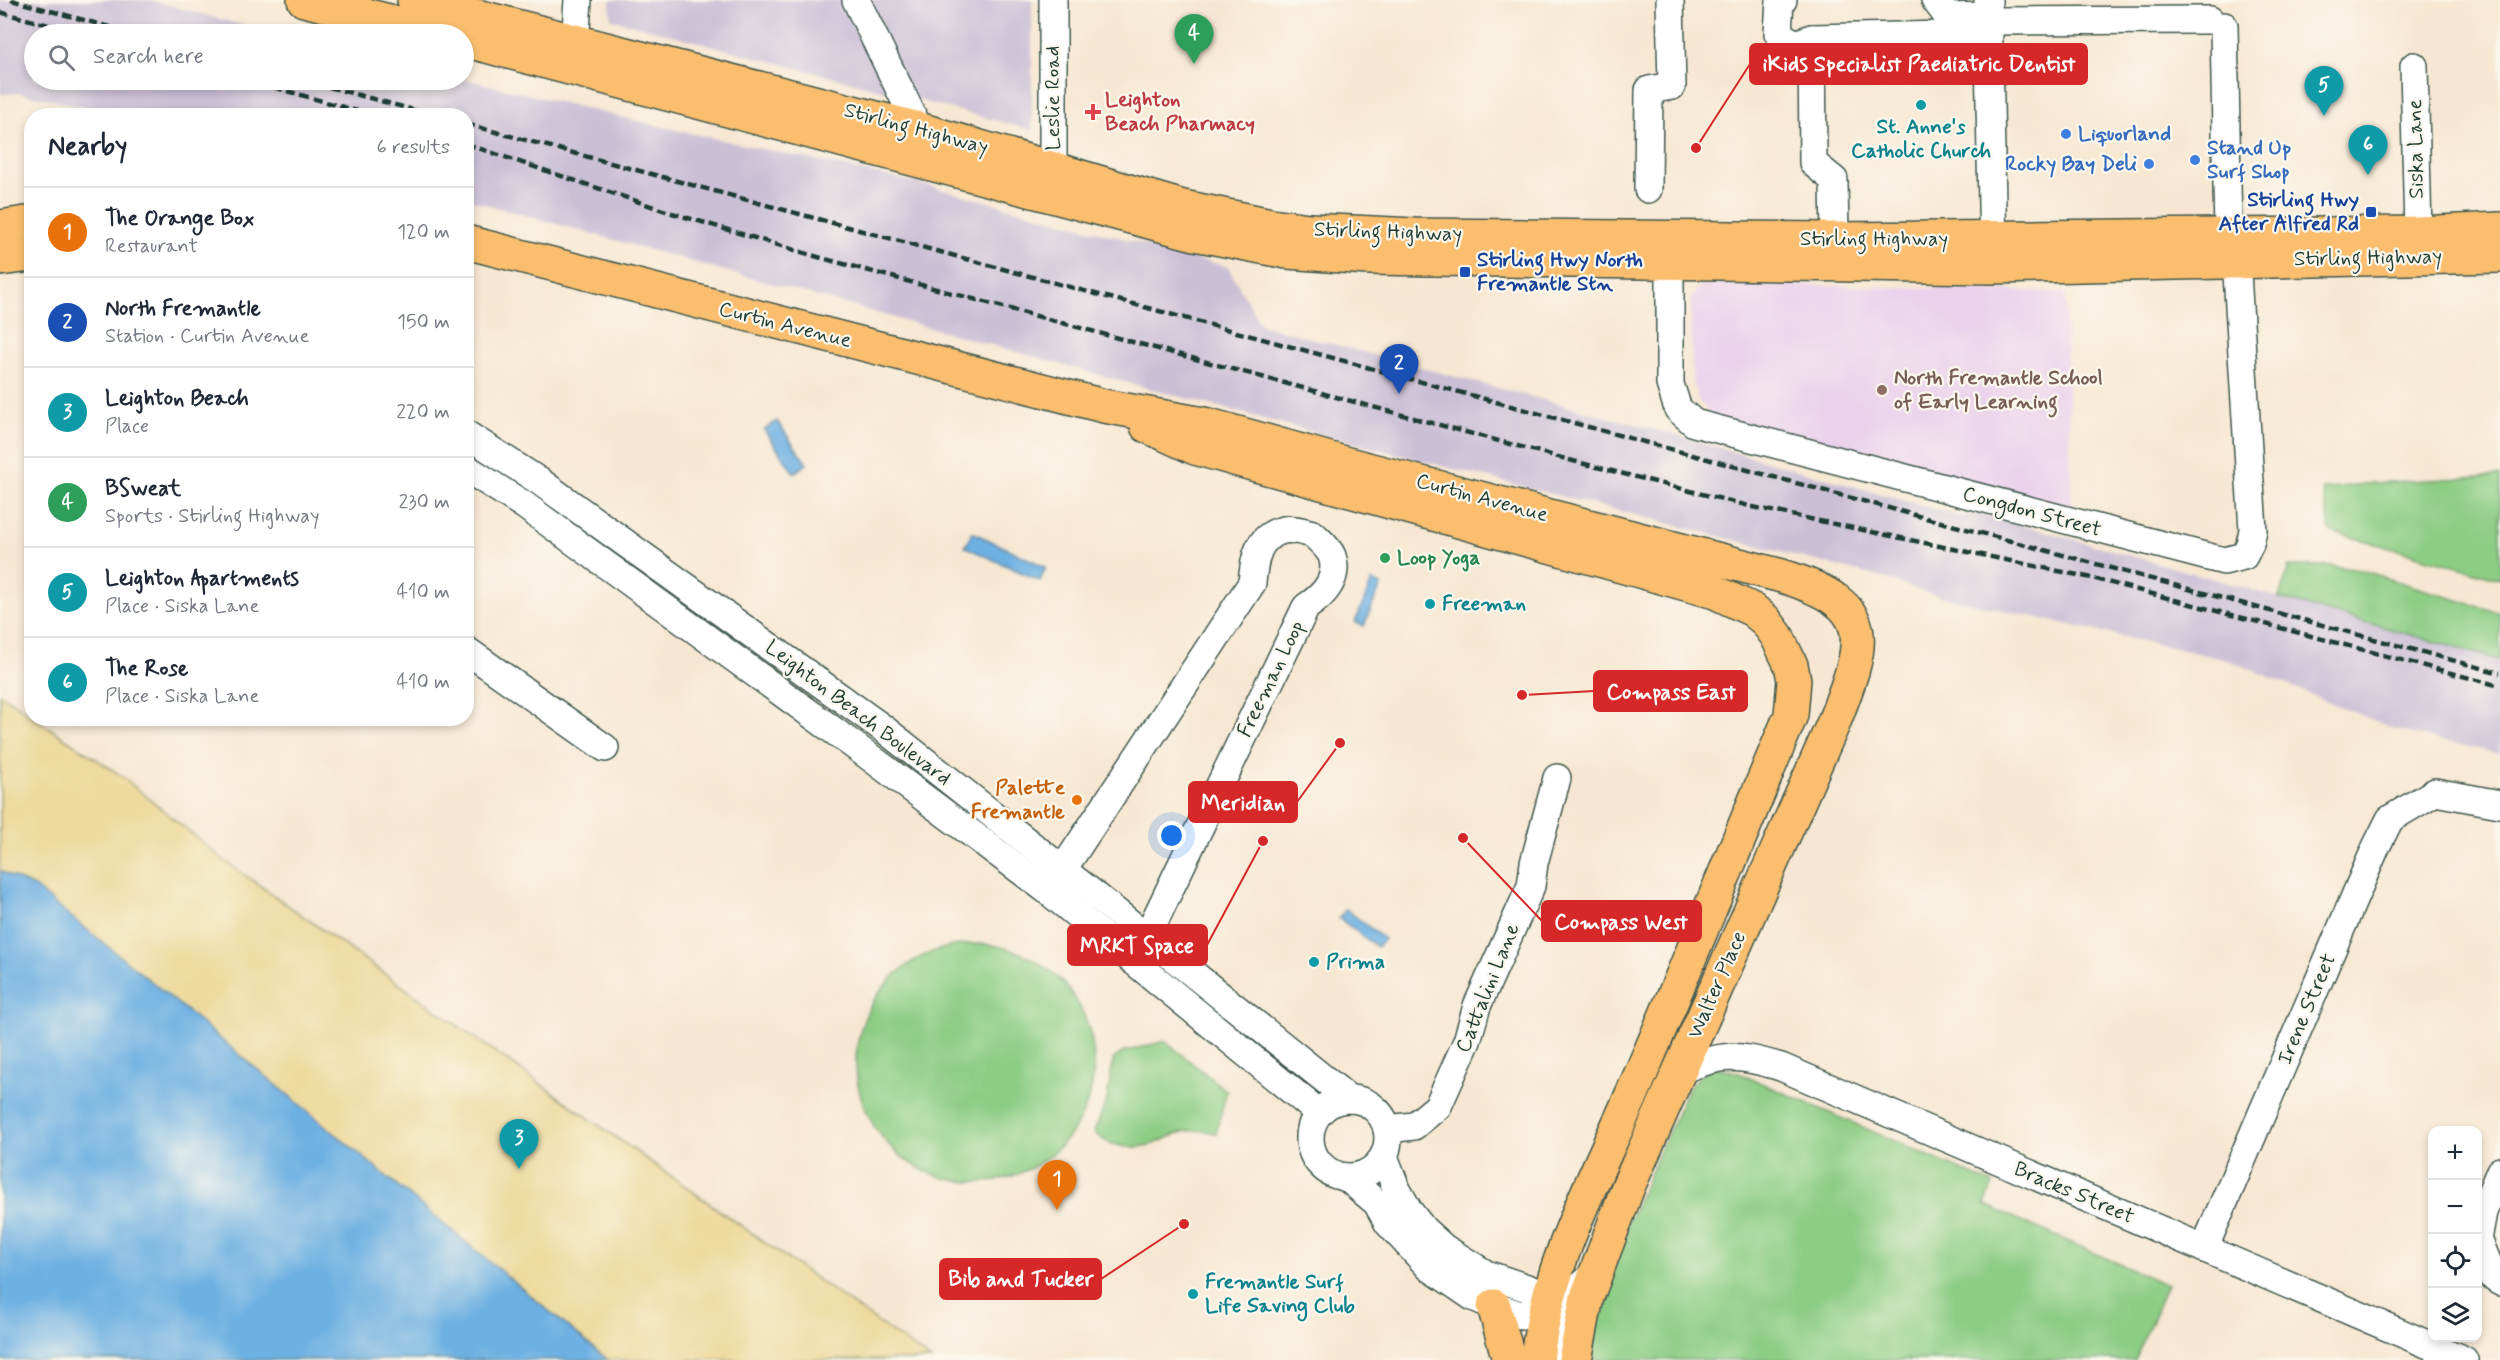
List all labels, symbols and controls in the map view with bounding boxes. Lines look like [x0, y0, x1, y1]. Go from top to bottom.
pin: 4 [1174, 14, 1214, 64]
search box [24, 24, 474, 90]
icon: search [45, 41, 78, 74]
text: Search here [93, 43, 204, 71]
callout: iKids Specialist Paediatric Dentist [1750, 44, 2087, 84]
street label: Leslie Road [1039, 46, 1067, 150]
text: iKids Specialist Paediatric Dentist [1762, 51, 2076, 79]
pin: 5 [2304, 66, 2344, 116]
place label: Leighton Beach Pharmacy [1105, 86, 1255, 138]
street label: Stirling Highway [840, 96, 991, 164]
marker: St. Anne's Catholic Church [1914, 98, 1928, 112]
street label: Siska Lane [2401, 99, 2431, 199]
marker: Leighton Beach Pharmacy [1086, 105, 1100, 119]
place label: St. Anne's Catholic Church [1851, 113, 1991, 165]
place label: Liquorland [2078, 120, 2171, 148]
pin: 6 [2348, 126, 2388, 175]
marker: Liquorland [2059, 127, 2073, 141]
text: Nearby [48, 130, 127, 164]
text: 6 results [377, 134, 450, 161]
place label: Stand Up Surf Shop [2207, 134, 2291, 186]
place label: Rocky Bay Deli [2005, 150, 2137, 178]
marker: Stand Up Surf Shop [2188, 153, 2202, 167]
marker: Rocky Bay Deli [2142, 157, 2156, 171]
place label: Stirling Hwy After Alfred Rd [2218, 186, 2359, 238]
text: The Orange Box [105, 205, 254, 233]
marker: Stirling Hwy After Alfred Rd [2364, 205, 2378, 219]
street label: Stirling Highway [1313, 215, 1463, 251]
text: 1 [63, 219, 72, 246]
text: 120 m [397, 219, 450, 246]
street label: Stirling Highway [1800, 225, 1948, 255]
text: Restaurant [105, 233, 198, 260]
street label: Stirling Highway [2294, 243, 2442, 275]
place label: Stirling Hwy North Fremantle Stn [1477, 246, 1643, 298]
marker: Stirling Hwy North Fremantle Stn [1458, 265, 1472, 279]
text: North Fremantle [105, 295, 261, 323]
street label: Curtin Avenue [716, 295, 854, 355]
text: 2 [63, 309, 72, 336]
text: 150 m [397, 309, 450, 336]
text: Station · Curtin Avenue [105, 323, 309, 350]
pin: 2 [1380, 344, 1418, 394]
place label: North Fremantle School of Early Learning [1894, 364, 2103, 418]
marker: North Fremantle School of Early Learning [1875, 383, 1889, 397]
text: Leighton Beach [105, 385, 249, 413]
text: 3 [63, 399, 72, 426]
text: 220 m [396, 399, 450, 426]
text: Place [105, 413, 149, 440]
street label: Curtin Avenue [1413, 467, 1551, 529]
text: BSweat [105, 475, 181, 503]
street label: Congdon Street [1959, 480, 2105, 545]
text: 4 [62, 489, 73, 516]
text: 230 m [398, 489, 450, 516]
text: Sports · Stirling Highway [105, 503, 319, 530]
place label: Loop Yoga [1397, 544, 1480, 572]
marker: Loop Yoga [1378, 551, 1392, 565]
text: Leighton Apartments [105, 565, 299, 593]
text: 5 [62, 579, 74, 606]
text: 410 m [396, 579, 450, 606]
place label: Freeman [1442, 590, 1526, 618]
text: Place · Siska Lane [105, 593, 259, 620]
marker: Freeman [1423, 597, 1437, 611]
street label: Freeman Loop [1231, 616, 1311, 742]
street label: Leighton Beach Boulevard [759, 634, 957, 792]
text: The Rose [105, 655, 188, 683]
text: 6 [62, 669, 73, 696]
text: 410 m [396, 669, 450, 696]
callout: Compass East [1594, 671, 1747, 711]
text: Compass East [1606, 679, 1736, 707]
text: Place · Siska Lane [105, 683, 259, 710]
place label: Palette Fremantle [971, 774, 1066, 826]
callout: Meridian [1189, 782, 1297, 822]
text: Meridian [1201, 790, 1285, 818]
marker: Palette Fremantle [1070, 793, 1084, 807]
your location [1157, 821, 1186, 850]
callout: Compass West [1542, 901, 1701, 941]
text: Compass West [1554, 909, 1689, 937]
street label: Cattalini Lane [1449, 919, 1527, 1057]
callout: MRKT Space [1068, 925, 1207, 965]
street label: Walter Place [1681, 927, 1753, 1043]
text: MRKT Space [1080, 933, 1194, 961]
place label: Prima [1326, 948, 1385, 976]
street label: Irene Street [2271, 949, 2343, 1069]
marker: Prima [1307, 955, 1321, 969]
pin: 3 [500, 1120, 538, 1169]
map controls [2428, 1126, 2482, 1342]
button: + [2428, 1126, 2482, 1180]
street label: Bracks Street [2010, 1155, 2138, 1231]
pin: 1 [1038, 1160, 1076, 1210]
button: − [2428, 1180, 2482, 1234]
button: locate [2428, 1234, 2482, 1288]
callout: Bib and Tucker [940, 1259, 1101, 1299]
text: Bib and Tucker [948, 1266, 1095, 1294]
place label: Fremantle Surf Life Saving Club [1205, 1268, 1355, 1322]
marker: Fremantle Surf Life Saving Club [1186, 1287, 1200, 1301]
button: layers [2428, 1288, 2482, 1342]

